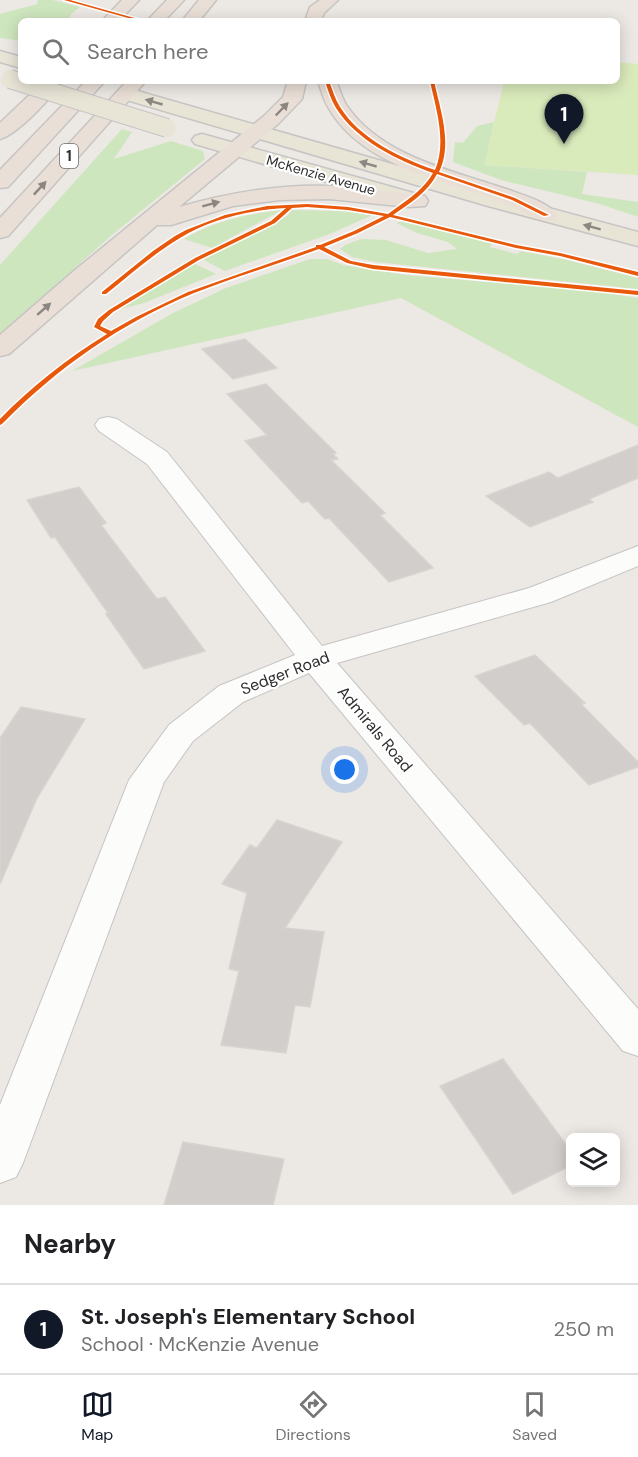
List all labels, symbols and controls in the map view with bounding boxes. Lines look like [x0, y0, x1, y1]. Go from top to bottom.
search box [18, 18, 620, 84]
icon: search [39, 35, 72, 68]
text: Search here [87, 37, 208, 66]
pin: 1 [544, 94, 584, 144]
one-way arrow [145, 97, 163, 106]
one-way arrow [274, 103, 288, 117]
road number: 1 [60, 144, 78, 168]
street label: McKenzie Avenue [264, 151, 378, 199]
one-way arrow [359, 159, 377, 168]
one-way arrow [33, 181, 46, 196]
one-way arrow [202, 199, 220, 208]
one-way arrow [583, 222, 601, 231]
one-way arrow [36, 303, 51, 316]
street label: Sedger Road [238, 646, 332, 700]
street label: Admirals Road [333, 682, 417, 776]
your location [330, 755, 359, 784]
map controls [566, 1133, 620, 1187]
button: layers [566, 1133, 620, 1187]
text: Nearby [24, 1227, 116, 1261]
text: St. Joseph's Elementary School [81, 1302, 415, 1331]
text: 1 [40, 1316, 47, 1342]
text: 250 m [553, 1316, 614, 1342]
text: School · McKenzie Avenue [81, 1331, 319, 1357]
tab: Map [81, 1388, 114, 1445]
tab: Directions [275, 1388, 351, 1445]
tab: Saved [512, 1388, 557, 1445]

